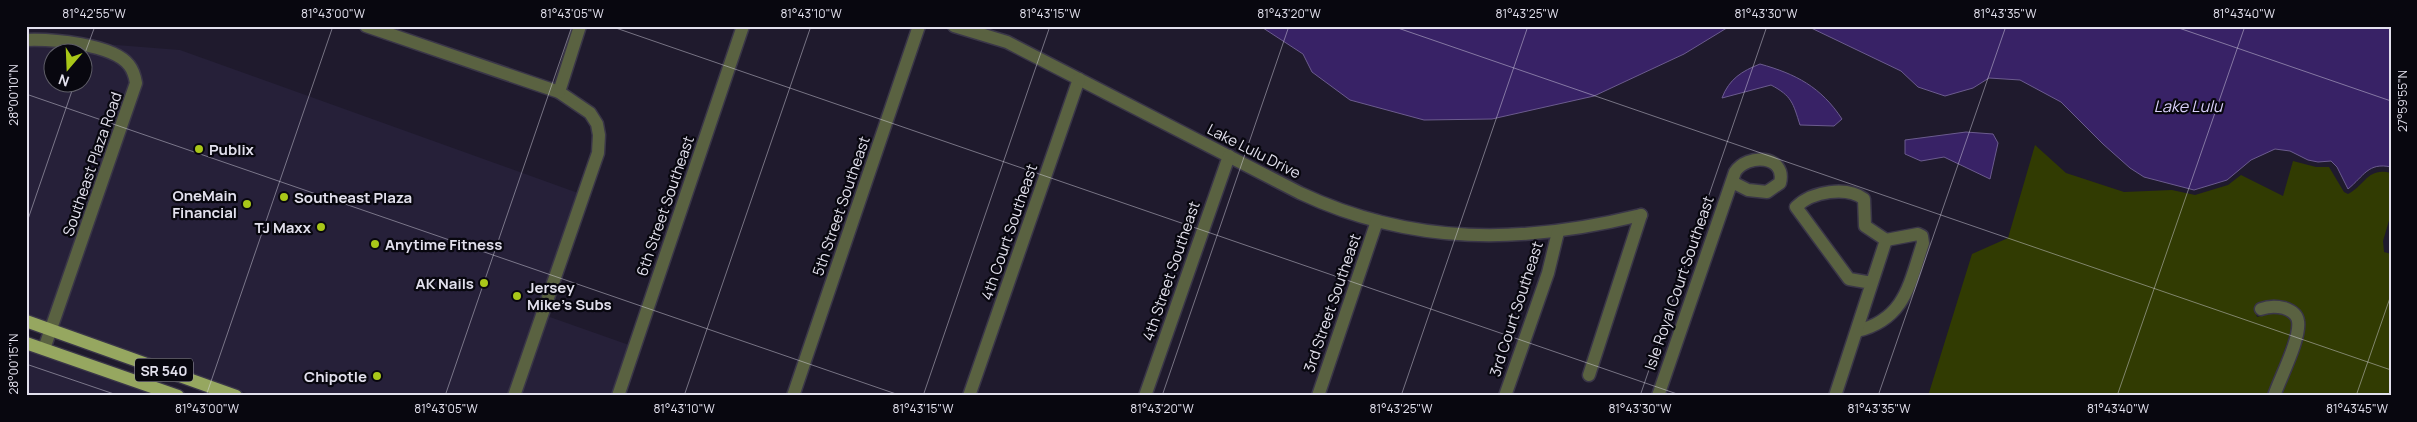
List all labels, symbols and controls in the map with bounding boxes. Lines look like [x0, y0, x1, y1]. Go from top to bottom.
text: 81°42'55"W [62, 5, 126, 22]
text: 81°43'00"W [301, 5, 366, 22]
text: 81°43'05"W [540, 5, 605, 22]
text: 81°43'10"W [780, 5, 842, 22]
text: 81°43'15"W [1020, 5, 1081, 22]
text: 81°43'20"W [1257, 5, 1321, 22]
text: 81°43'25"W [1495, 5, 1559, 22]
text: 81°43'30"W [1734, 5, 1798, 22]
text: 81°43'35"W [1974, 5, 2037, 22]
text: 81°43'40"W [2213, 5, 2276, 22]
north arrow [42, 42, 92, 92]
text: 28°00'10"N [5, 64, 22, 126]
text: N [56, 70, 71, 91]
text: 27°59'55"N [2394, 70, 2411, 132]
street label: Southeast Plaza Road [57, 89, 127, 239]
water label: Lake Lulu [2154, 95, 2224, 117]
street label: Lake Lulu Drive [1204, 118, 1304, 184]
street label: 6th Street Southeast [631, 133, 699, 279]
street label: 5th Street Southeast [807, 133, 875, 279]
place label: Publix [209, 139, 255, 160]
marker: Publix [193, 143, 205, 155]
street label: 4th Court Southeast [976, 161, 1042, 303]
place label: OneMain Financial [172, 185, 237, 223]
place label: Southeast Plaza [294, 187, 412, 208]
marker: Southeast Plaza [278, 191, 290, 203]
street label: Isle Royal Court Southeast [1639, 193, 1719, 373]
marker: OneMain Financial [241, 198, 253, 210]
street label: 4th Street Southeast [1137, 198, 1205, 344]
place label: TJ Maxx [255, 217, 312, 238]
marker: TJ Maxx [315, 221, 327, 233]
street label: 3rd Street Southeast [1298, 231, 1366, 375]
place label: Anytime Fitness [385, 234, 502, 255]
marker: Anytime Fitness [369, 238, 381, 250]
street label: 3rd Court Southeast [1484, 239, 1548, 379]
place label: AK Nails [416, 273, 474, 294]
marker: AK Nails [478, 277, 490, 289]
place label: Jersey Mike's Subs [527, 277, 612, 315]
marker: Jersey Mike's Subs [511, 290, 523, 302]
text: 28°00'15"N [5, 334, 22, 394]
road number: SR 540 [135, 358, 193, 382]
place label: Chipotle [304, 366, 367, 387]
marker: Chipotle [371, 370, 383, 382]
text: 81°43'00"W [175, 400, 240, 417]
text: 81°43'05"W [414, 400, 479, 417]
text: 81°43'10"W [653, 400, 715, 417]
text: 81°43'15"W [893, 400, 954, 417]
text: 81°43'20"W [1130, 400, 1194, 417]
text: 81°43'25"W [1369, 400, 1433, 417]
text: 81°43'30"W [1608, 400, 1672, 417]
text: 81°43'35"W [1848, 400, 1911, 417]
text: 81°43'40"W [2087, 400, 2150, 417]
text: 81°43'45"W [2326, 400, 2389, 417]

